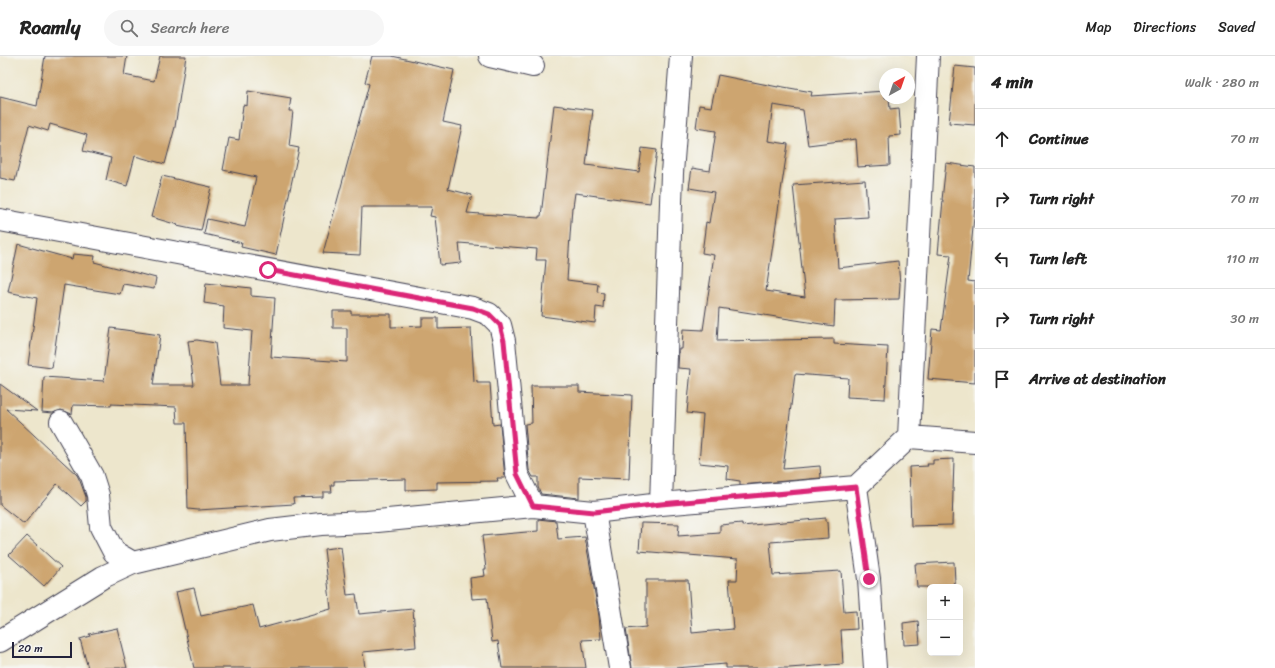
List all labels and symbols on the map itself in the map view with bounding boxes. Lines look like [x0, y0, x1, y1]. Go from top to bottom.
north arrow [879, 68, 915, 104]
route start [259, 261, 277, 279]
route end [860, 570, 878, 588]
scale bar [12, 640, 72, 659]

